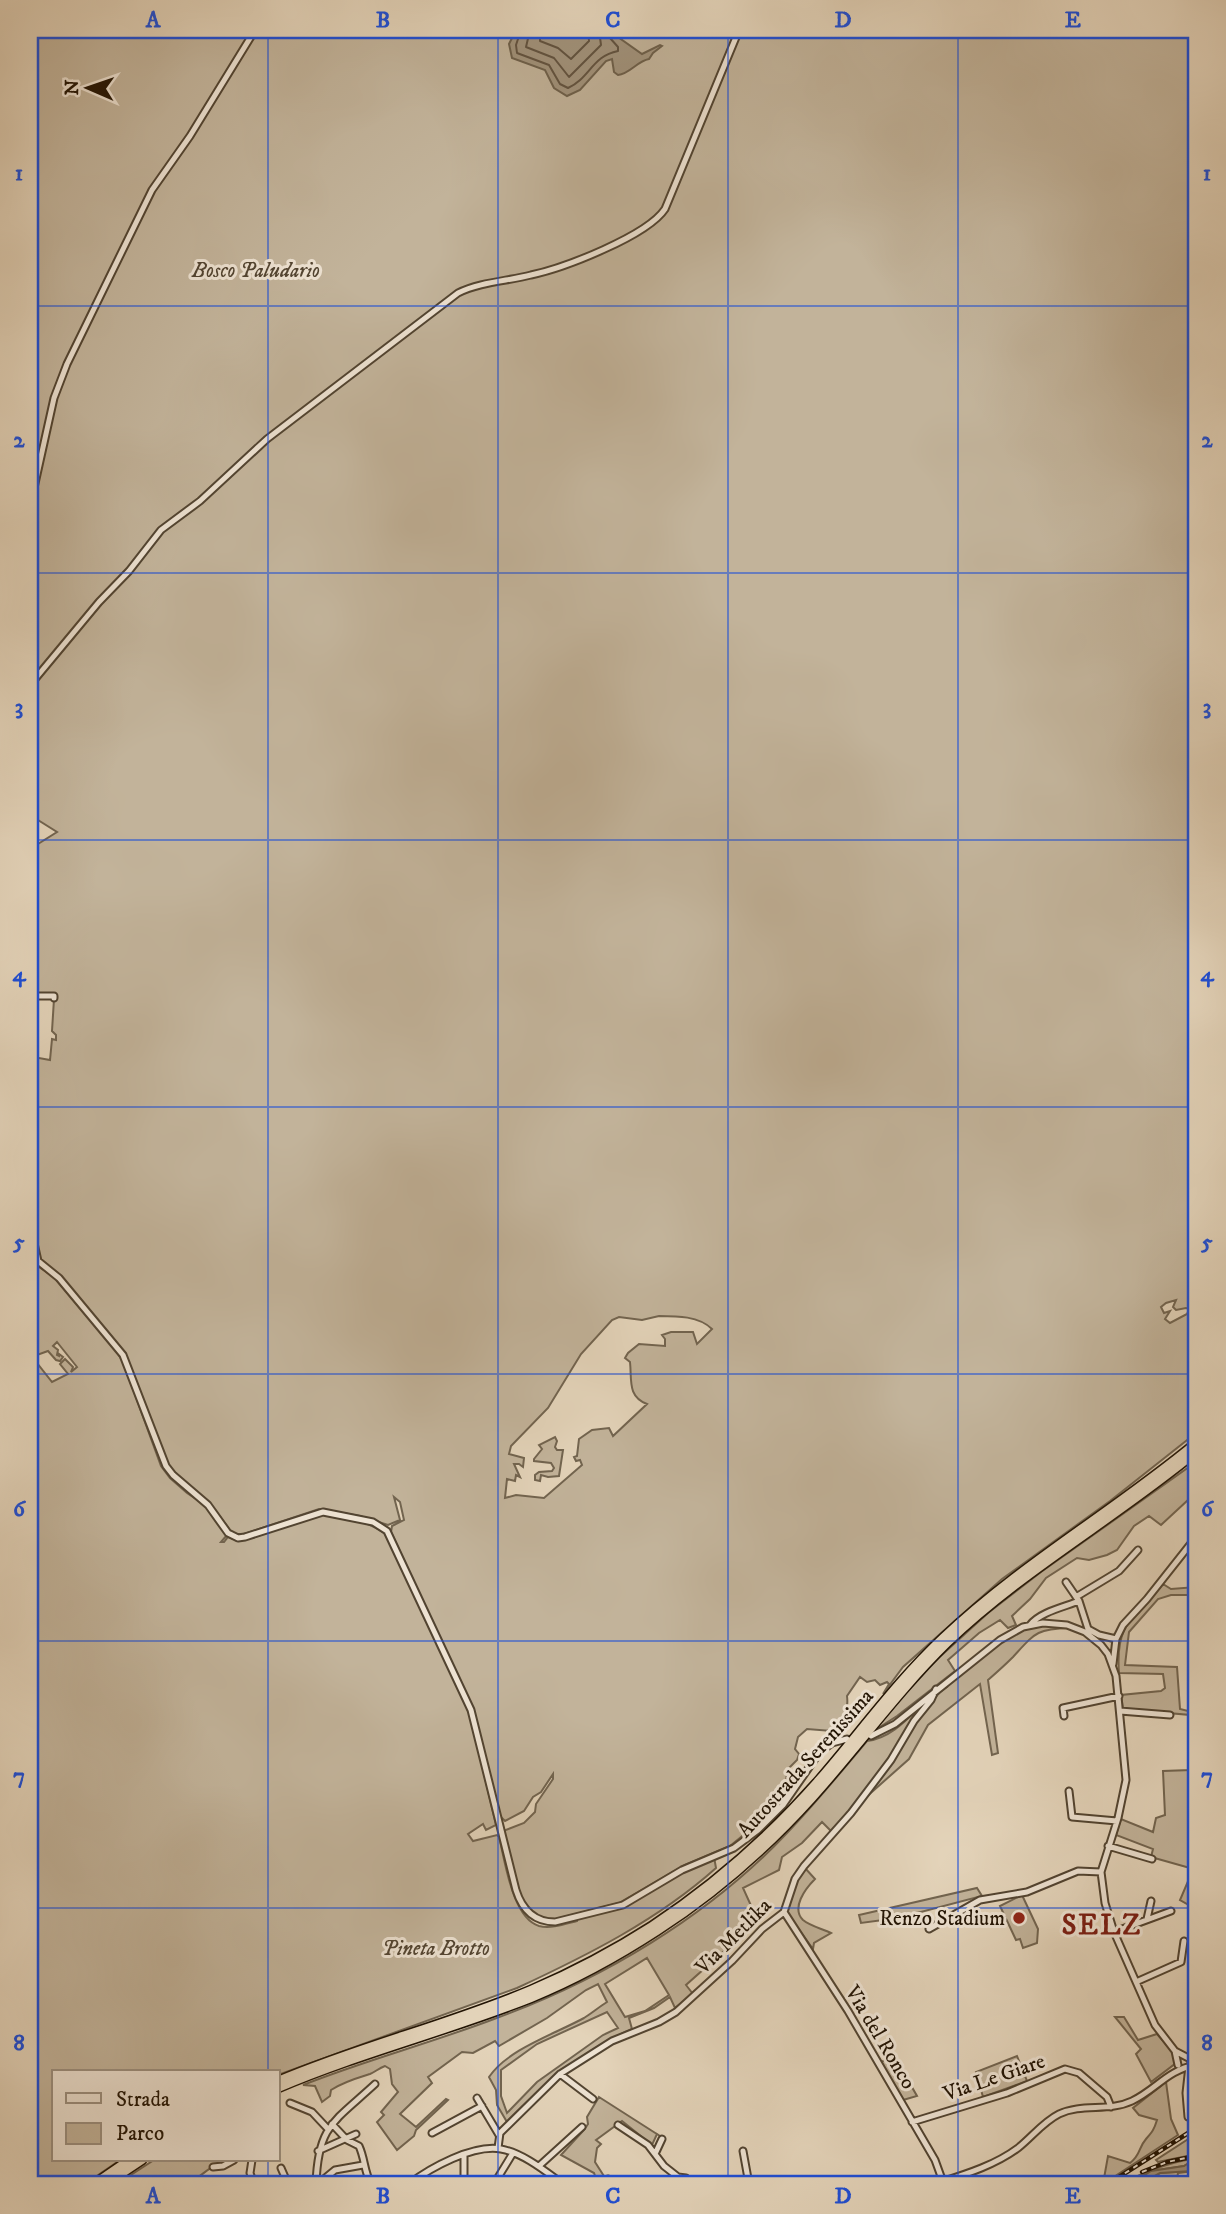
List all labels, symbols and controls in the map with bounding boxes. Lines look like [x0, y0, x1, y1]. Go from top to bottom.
text: A [145, 6, 162, 35]
text: B [376, 6, 390, 35]
text: C [605, 6, 621, 35]
text: D [834, 6, 852, 35]
text: E [1065, 6, 1081, 35]
north arrow [52, 52, 122, 122]
text: N [61, 79, 84, 96]
text: 1 [15, 159, 23, 188]
text: 1 [1203, 159, 1211, 188]
park label: Bosco Paludario [191, 258, 320, 284]
text: 2 [13, 426, 25, 455]
text: 2 [1201, 426, 1213, 455]
text: 3 [15, 693, 23, 722]
text: 3 [1203, 693, 1211, 722]
text: 4 [12, 960, 27, 989]
text: 4 [1200, 960, 1215, 989]
text: 5 [12, 1228, 25, 1257]
text: 5 [1200, 1228, 1213, 1257]
text: 6 [13, 1495, 27, 1524]
text: 6 [1201, 1495, 1215, 1524]
street label: Autostrada Serenissima [732, 1684, 880, 1844]
text: 7 [13, 1762, 25, 1791]
text: 7 [1201, 1762, 1213, 1791]
street label: Via Metlika [689, 1893, 777, 1981]
place label: Renzo Stadium [879, 1906, 1005, 1932]
district label: SELZ [1062, 1908, 1142, 1943]
marker: Renzo Stadium [1011, 1910, 1027, 1926]
park label: Pineta Brotto [382, 1936, 490, 1962]
street label: Via del Ronco [839, 1980, 921, 2094]
text: 8 [13, 2029, 25, 2058]
text: 8 [1201, 2029, 1213, 2058]
street label: Via Le Giare [939, 2048, 1049, 2108]
legend [52, 2070, 280, 2162]
text: Strada [116, 2087, 170, 2113]
text: Parco [116, 2121, 164, 2147]
text: A [145, 2182, 162, 2211]
text: B [376, 2182, 390, 2211]
text: C [605, 2182, 621, 2211]
text: D [834, 2182, 852, 2211]
text: E [1065, 2182, 1081, 2211]

